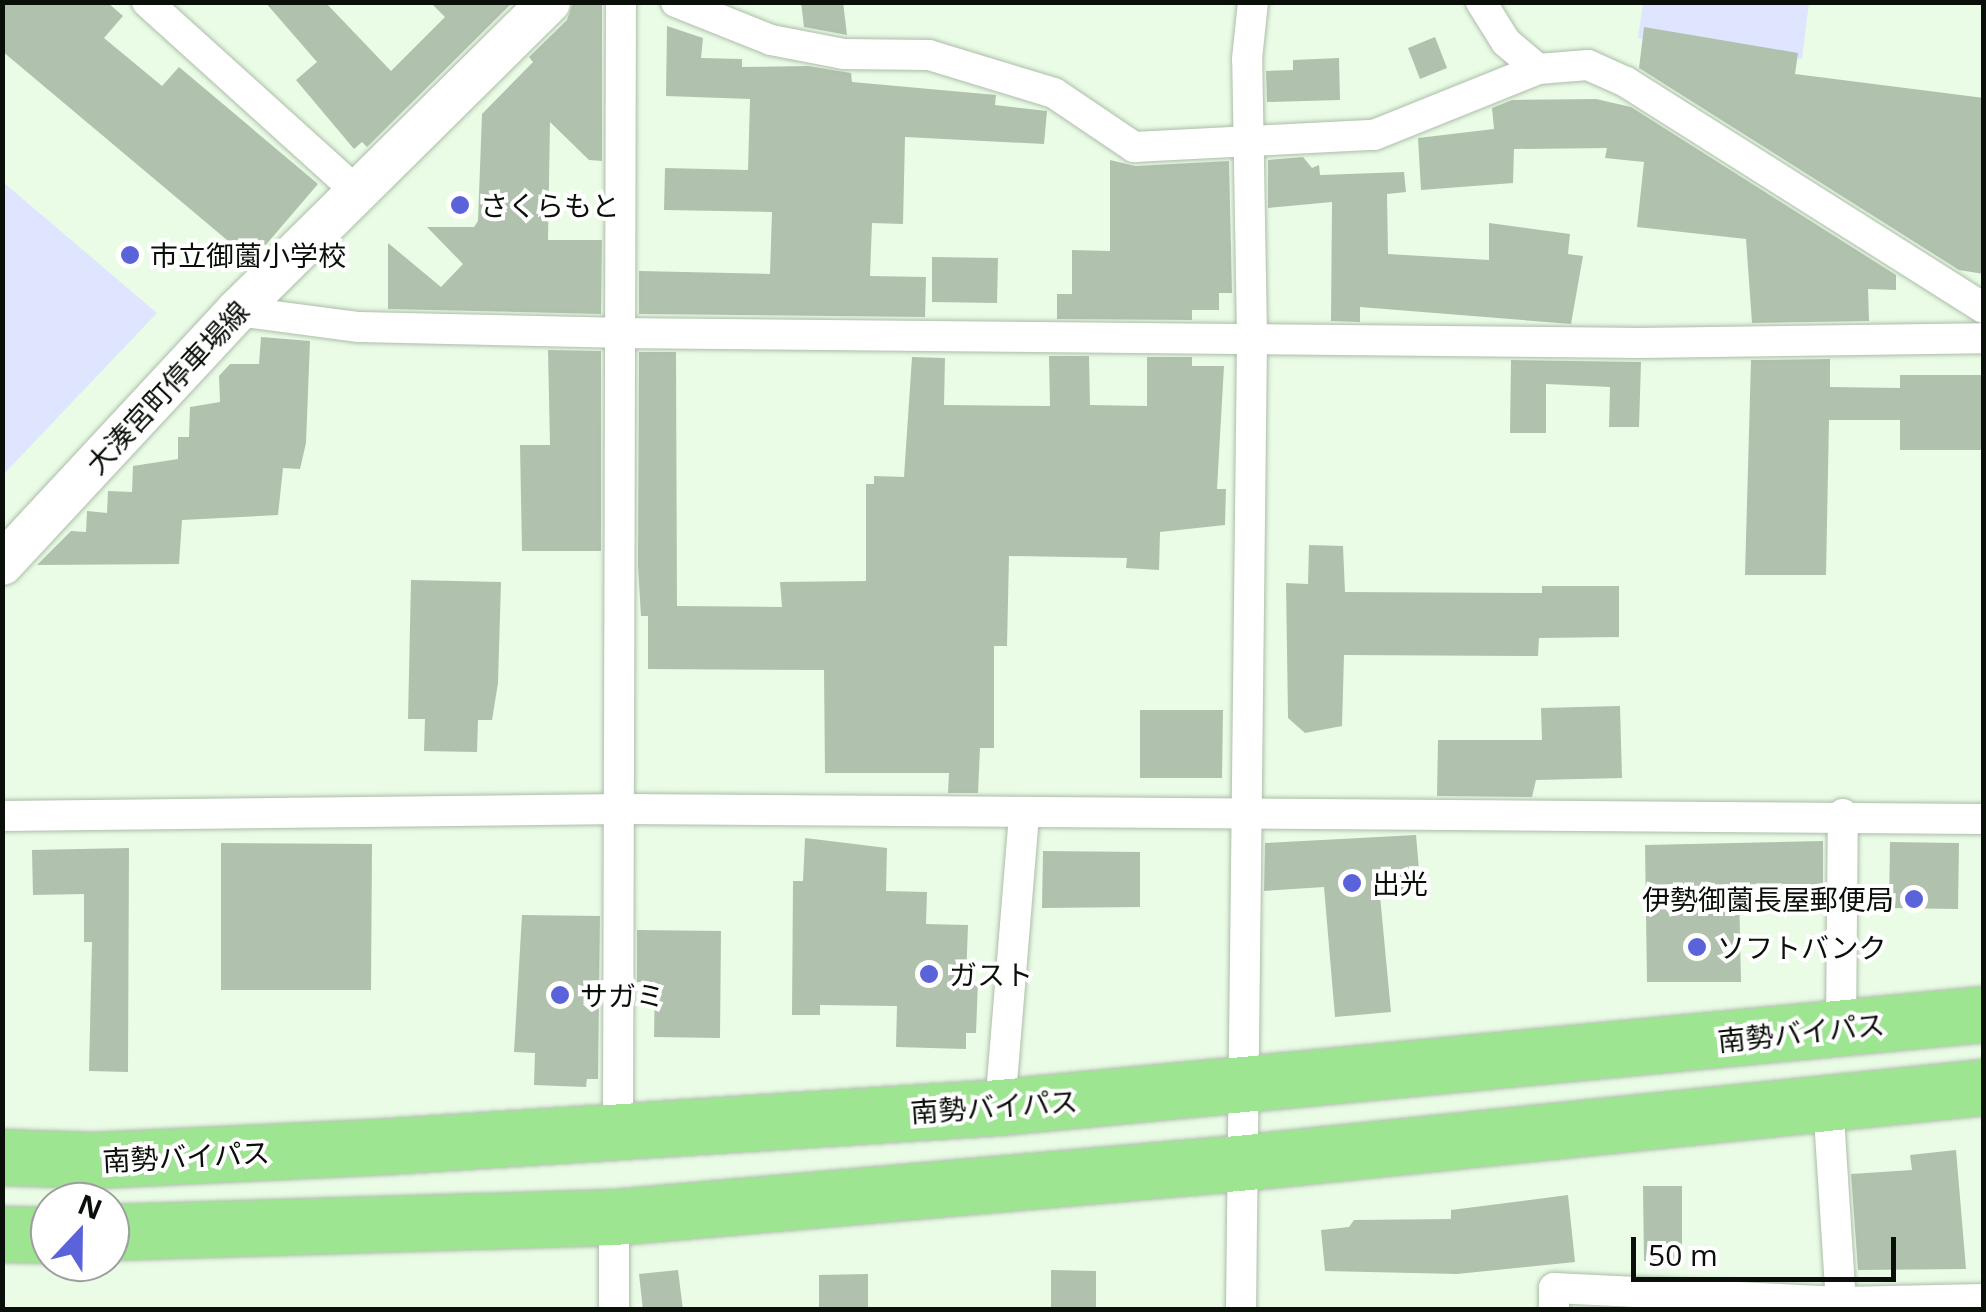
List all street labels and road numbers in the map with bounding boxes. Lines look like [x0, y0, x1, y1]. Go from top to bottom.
street label: 大湊宮町停車場線 [78, 294, 256, 480]
street label: 南勢バイパス [1716, 1007, 1886, 1057]
street label: 南勢バイパス [909, 1083, 1079, 1129]
street label: 南勢バイパス [101, 1135, 271, 1177]

